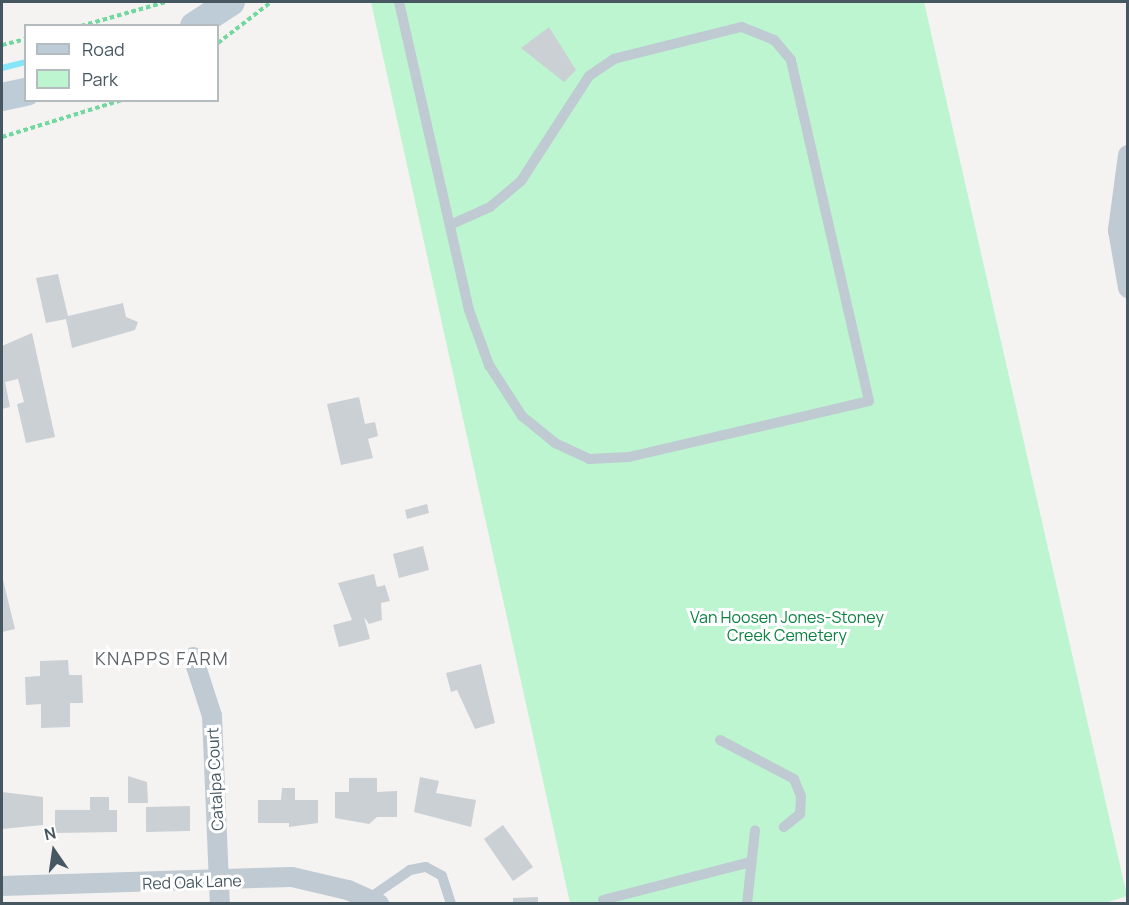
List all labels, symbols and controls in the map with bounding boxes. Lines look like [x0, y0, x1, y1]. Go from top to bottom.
legend [24, 24, 219, 102]
text: Road [82, 37, 125, 61]
text: Park [82, 67, 118, 91]
park label: Van Hoosen Jones-Stoney Creek Cemetery [690, 607, 884, 645]
district label: KNAPPS FARM [95, 647, 229, 669]
street label: Catalpa Court [203, 727, 227, 831]
north arrow [24, 821, 84, 881]
text: N [42, 821, 58, 845]
street label: Red Oak Lane [142, 871, 242, 893]

